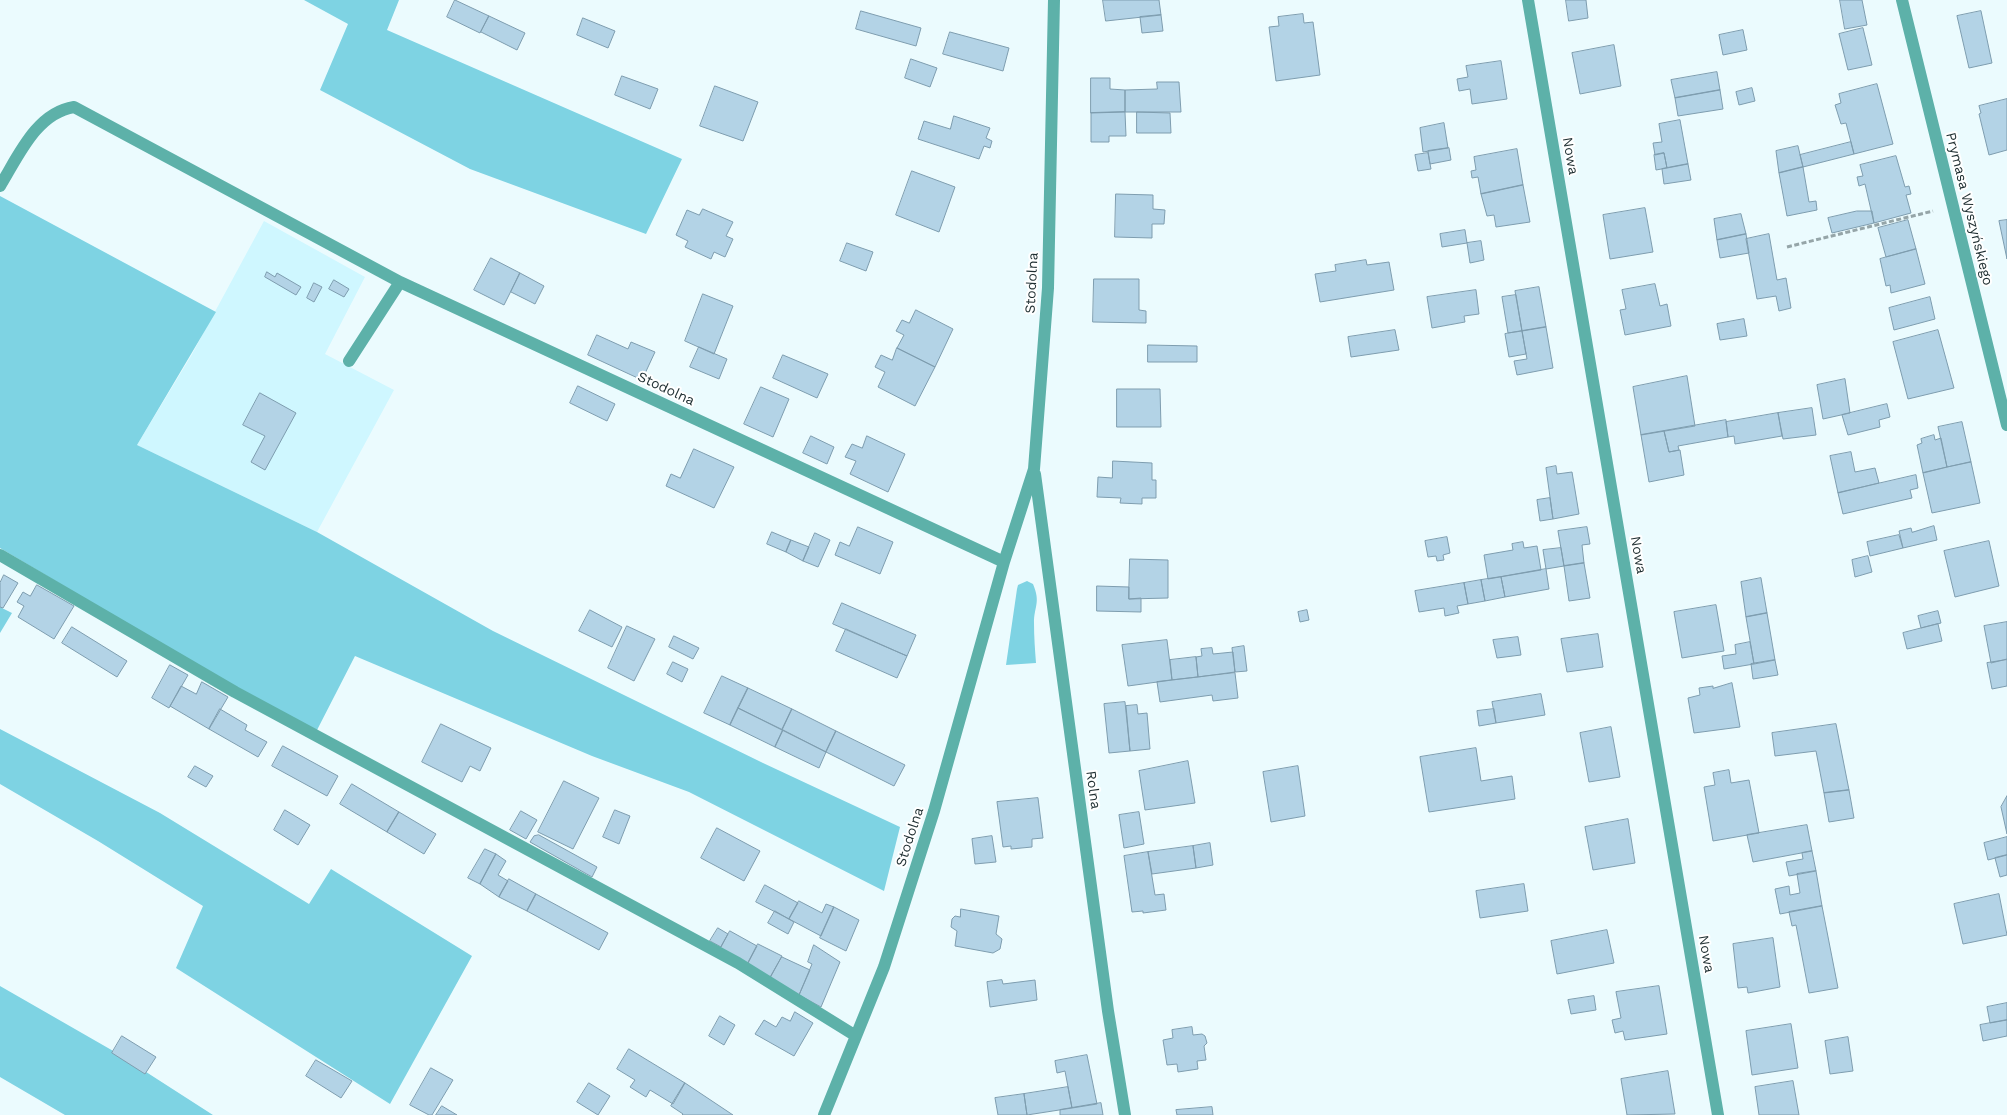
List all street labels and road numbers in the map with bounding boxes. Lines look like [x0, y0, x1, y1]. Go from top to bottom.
street label: Prymasa Wyszyńskiego [1942, 131, 1996, 287]
street label: Nowa [1558, 136, 1582, 176]
street label: Stodolna [1022, 252, 1042, 314]
street label: Stodolna [635, 368, 697, 410]
street label: Nowa [1626, 535, 1650, 575]
street label: Rolna [1082, 770, 1104, 810]
street label: Stodolna [893, 805, 927, 869]
street label: Nowa [1694, 934, 1718, 974]

